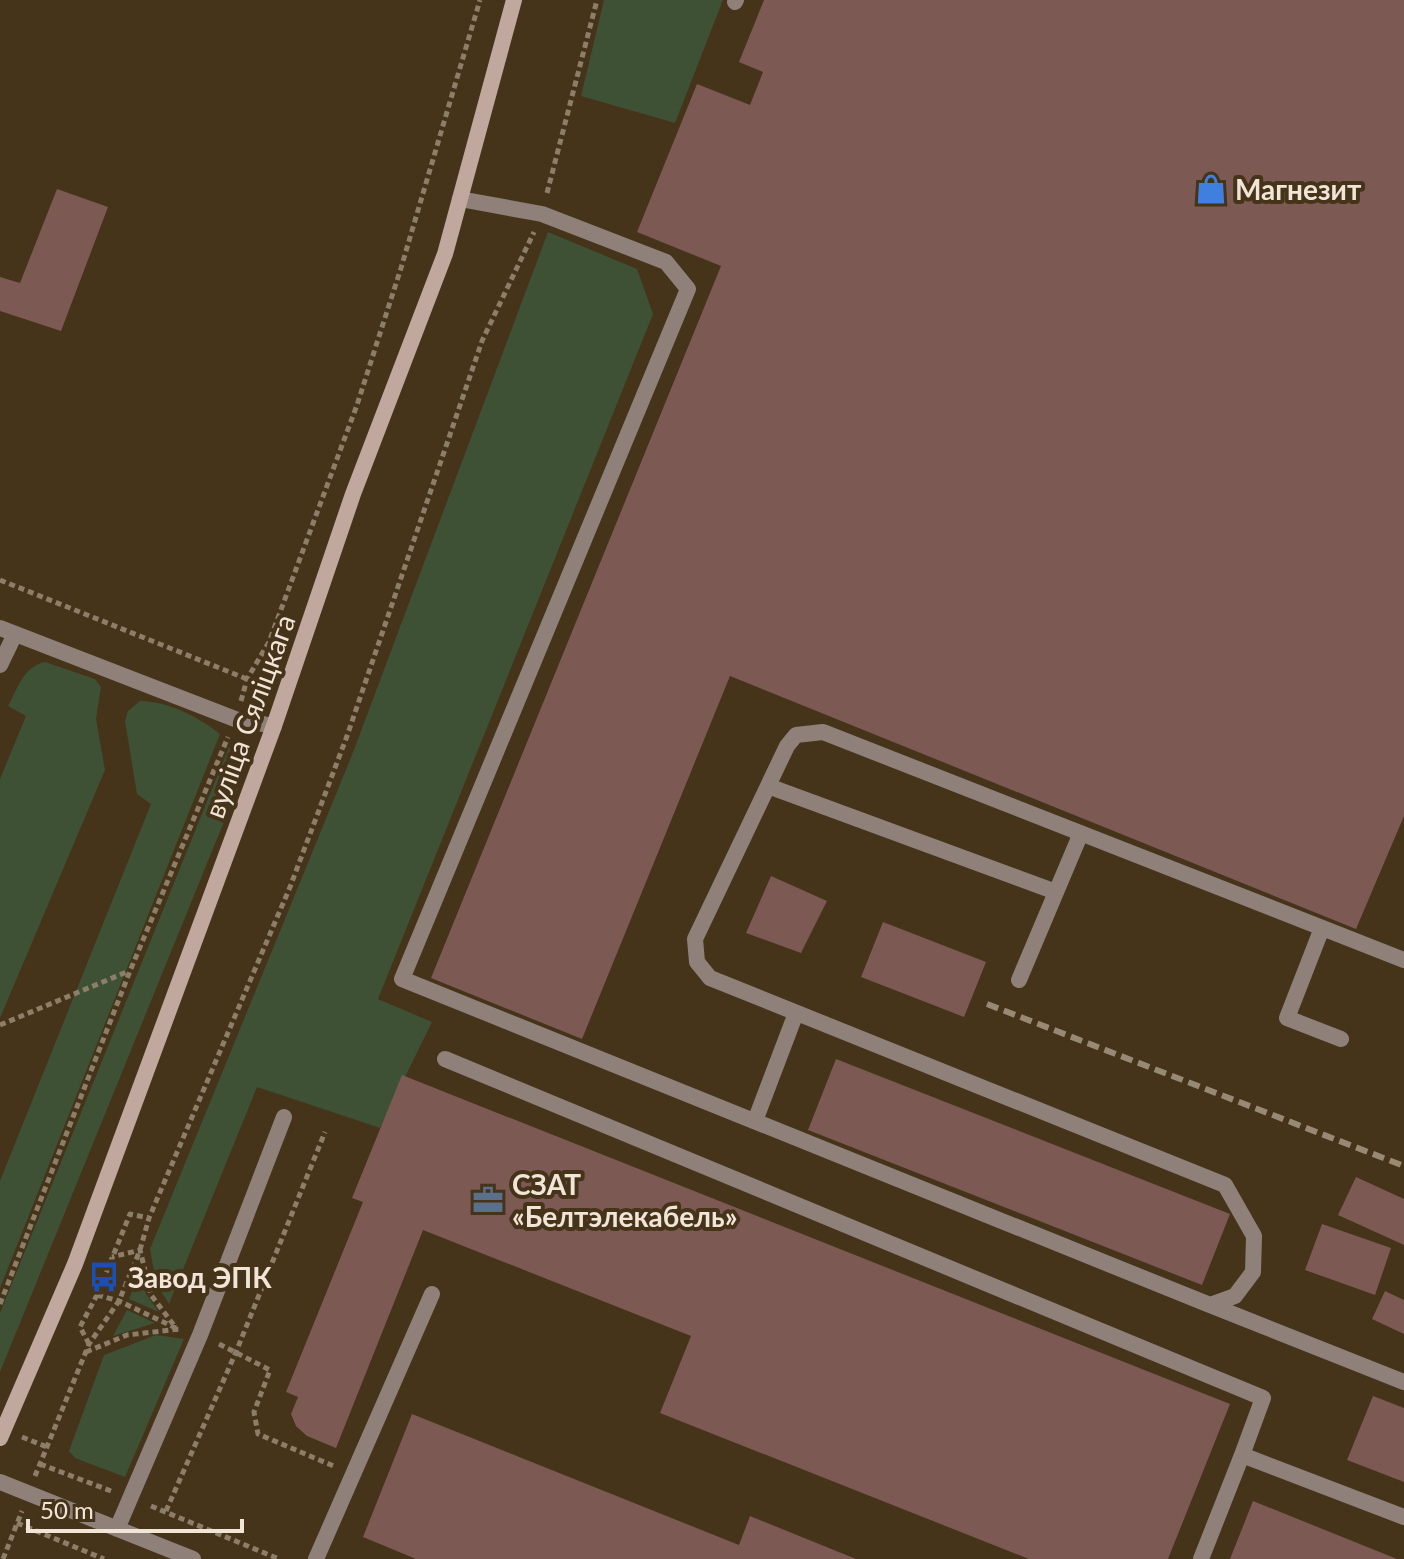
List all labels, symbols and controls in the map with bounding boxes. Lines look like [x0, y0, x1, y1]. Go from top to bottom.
shop icon: Магнезит [1194, 172, 1228, 206]
place label: Магнезит [1235, 172, 1362, 206]
street label: вуліца Сяліцкага [196, 610, 302, 822]
place label: СЗАТ «Белтэлекабель» [512, 1167, 737, 1233]
office icon: СЗАТ «Белтэлекабель» [471, 1183, 505, 1217]
bus stop icon: Завод ЭПК [87, 1260, 121, 1294]
place label: Завод ЭПК [128, 1260, 272, 1294]
scale bar [28, 1483, 242, 1533]
text: 50 m [40, 1495, 94, 1524]

